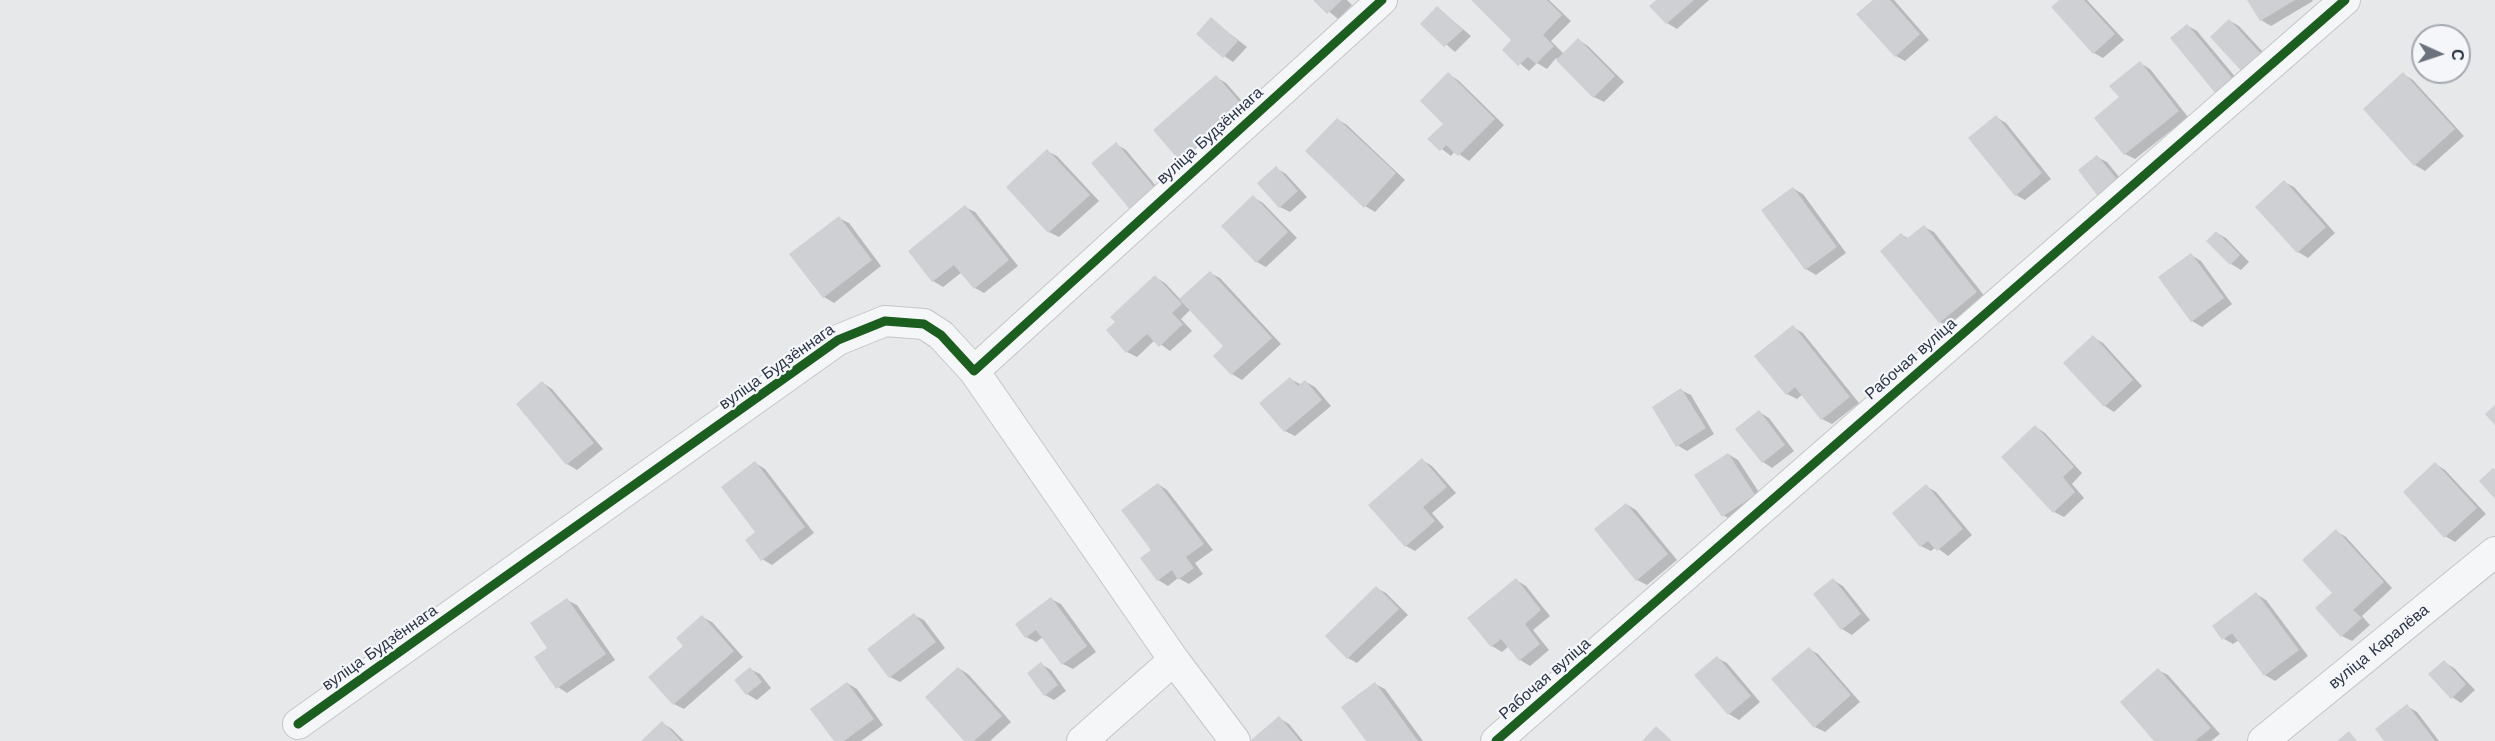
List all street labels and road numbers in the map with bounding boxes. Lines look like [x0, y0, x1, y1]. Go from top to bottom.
street label: вуліца Будзённага [1153, 83, 1267, 189]
street label: Рабочая вуліца [1861, 314, 1961, 404]
street label: вуліца Будзённага [716, 320, 838, 414]
street label: вуліца Будзённага [319, 601, 441, 695]
street label: вуліца Каралёва [2325, 601, 2433, 693]
street label: Рабочая вуліца [1495, 634, 1595, 724]

